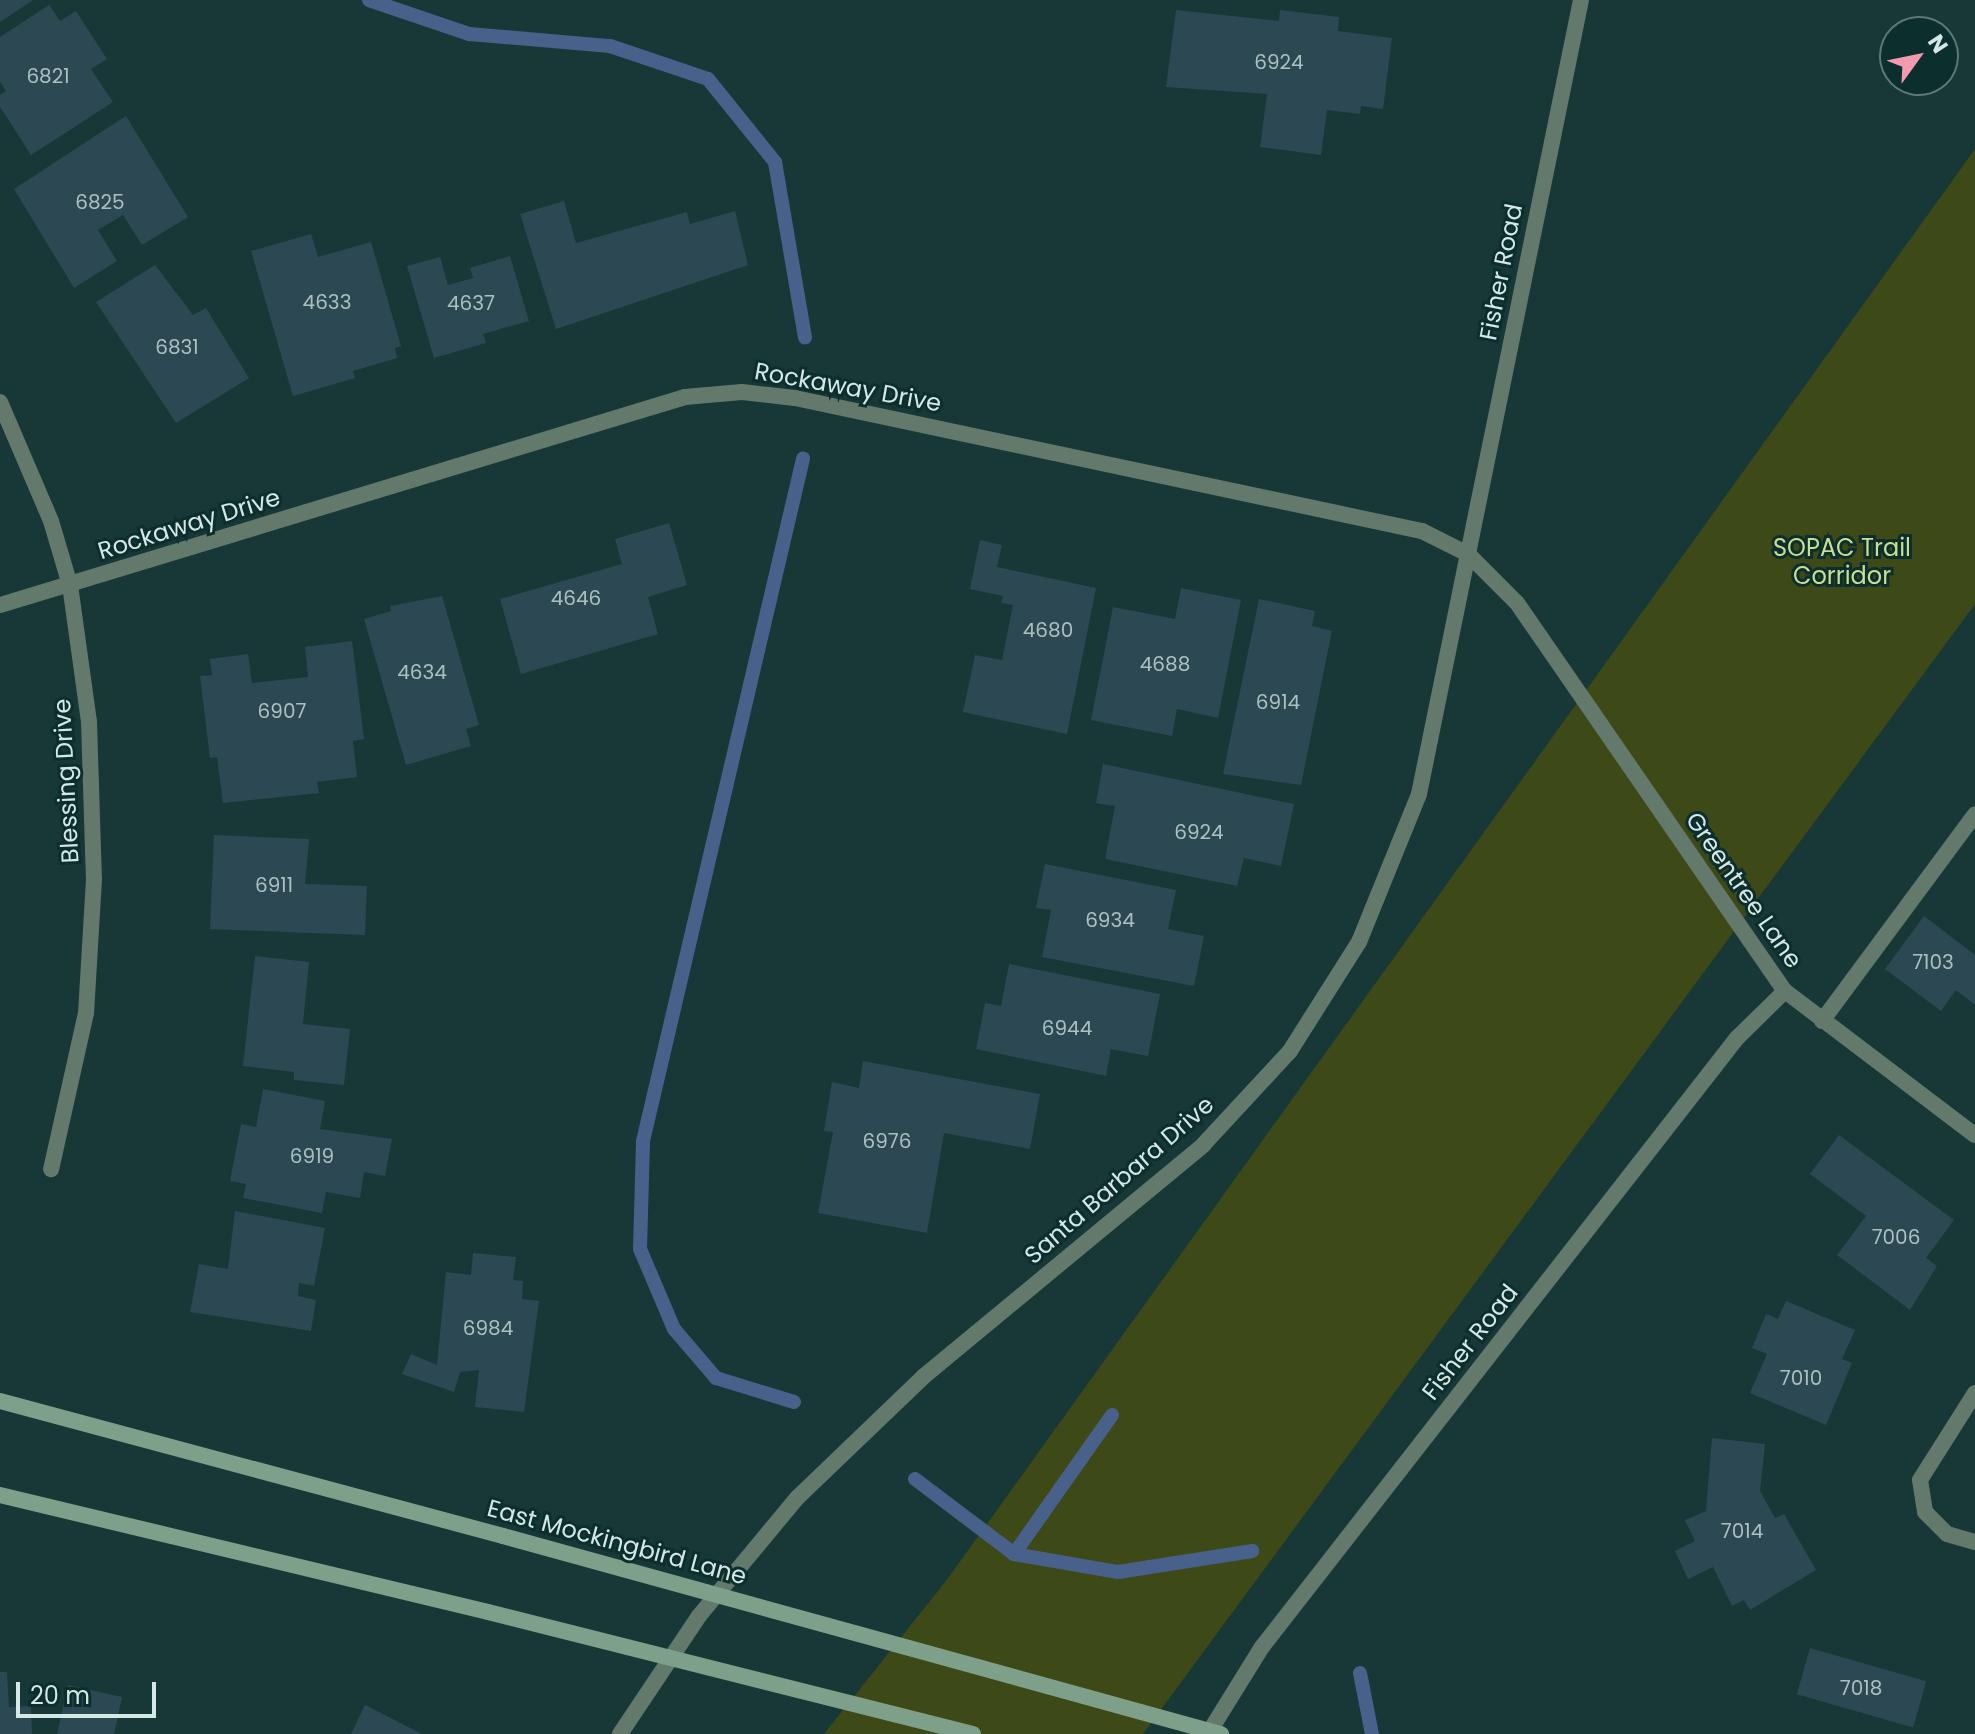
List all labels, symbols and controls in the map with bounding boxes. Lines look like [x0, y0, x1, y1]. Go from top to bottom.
north arrow [1879, 16, 1959, 96]
text: N [1920, 28, 1955, 59]
house number: 6924 [1254, 50, 1304, 74]
house number: 6821 [26, 64, 70, 88]
house number: 6825 [75, 190, 125, 214]
street label: Fisher Road [1474, 201, 1528, 343]
house number: 4633 [303, 290, 351, 314]
house number: 4637 [447, 291, 495, 315]
house number: 6831 [155, 335, 199, 359]
street label: Rockaway Drive [752, 356, 944, 418]
street label: Rockaway Drive [94, 483, 284, 565]
park label: SOPAC Trail Corridor [1773, 534, 1911, 590]
house number: 4646 [551, 586, 601, 610]
house number: 4680 [1023, 618, 1073, 642]
house number: 4688 [1140, 652, 1190, 676]
house number: 4634 [397, 660, 447, 684]
house number: 6914 [1256, 690, 1300, 714]
street label: Blessing Drive [47, 698, 85, 864]
house number: 6907 [258, 699, 306, 723]
street label: Greentree Lane [1680, 807, 1808, 973]
house number: 6924 [1174, 820, 1224, 844]
house number: 6911 [255, 873, 293, 897]
house number: 6934 [1085, 908, 1135, 932]
house number: 7103 [1912, 950, 1954, 974]
house number: 6944 [1042, 1016, 1092, 1040]
street label: Santa Barbara Drive [1019, 1090, 1219, 1270]
house number: 6976 [863, 1129, 911, 1153]
house number: 6919 [290, 1144, 334, 1168]
house number: 7006 [1872, 1225, 1920, 1249]
street label: Fisher Road [1416, 1279, 1524, 1405]
house number: 6984 [463, 1316, 513, 1340]
house number: 7010 [1780, 1366, 1822, 1390]
street label: East Mockingbird Lane [484, 1494, 750, 1590]
house number: 7014 [1721, 1519, 1763, 1543]
scale bar [20, 1666, 160, 1716]
house number: 7018 [1840, 1676, 1882, 1700]
text: 20 m [30, 1679, 90, 1712]

